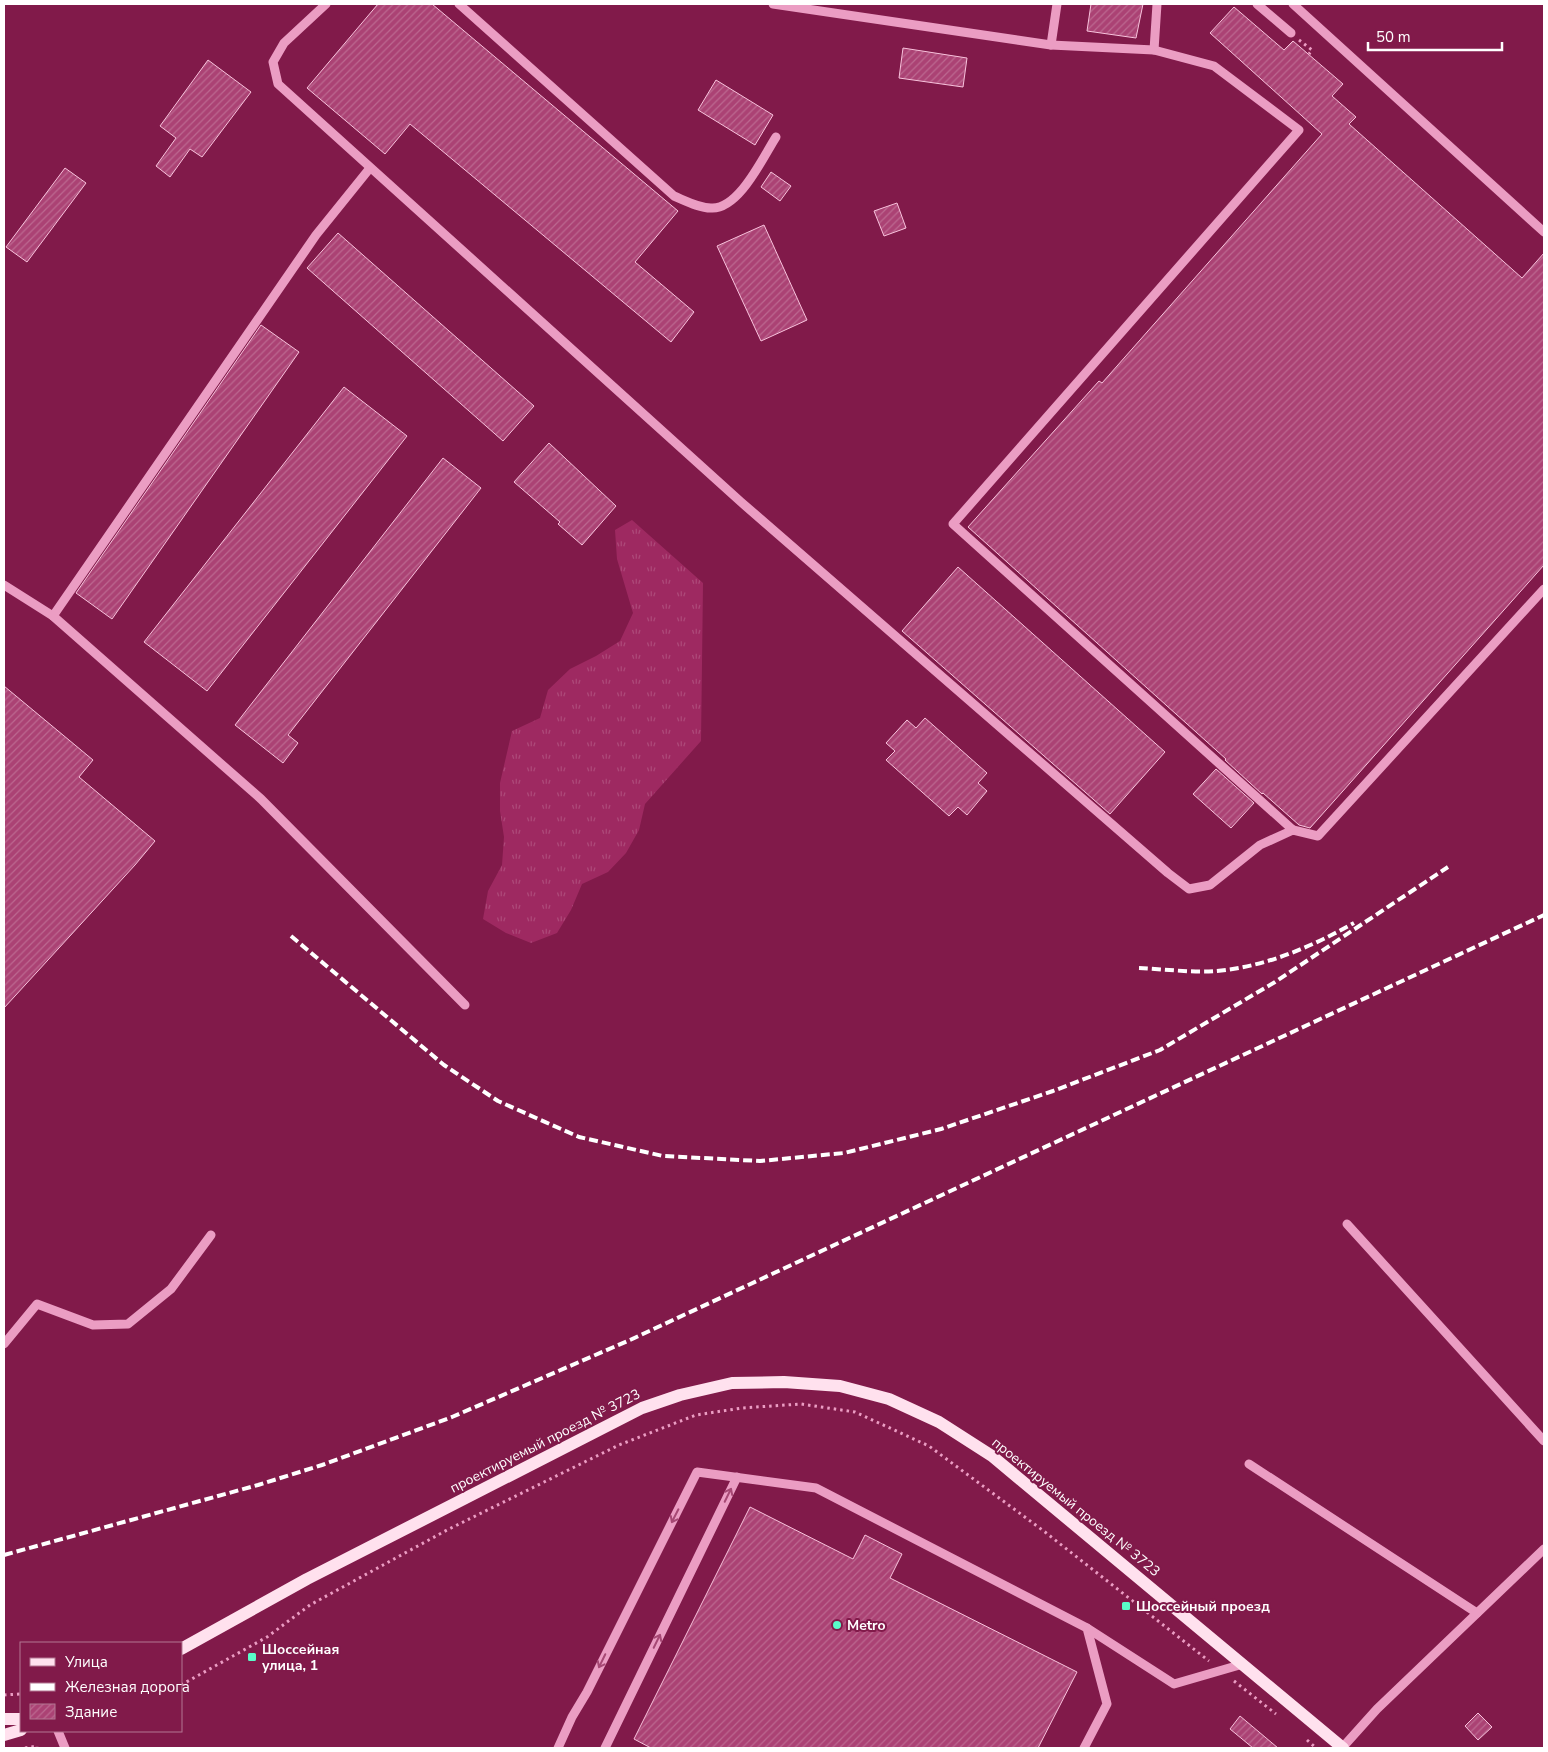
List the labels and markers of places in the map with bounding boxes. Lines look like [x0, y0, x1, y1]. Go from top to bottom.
place label: Шоссейный проезд [1136, 1597, 1270, 1616]
marker: Шоссейный проезд [1120, 1600, 1132, 1612]
place label: Metro [847, 1616, 886, 1635]
marker: Metro [831, 1619, 843, 1631]
place label: Шоссейная улица, 1 [262, 1640, 339, 1675]
marker: Шоссейная улица, 1 [246, 1651, 258, 1663]

